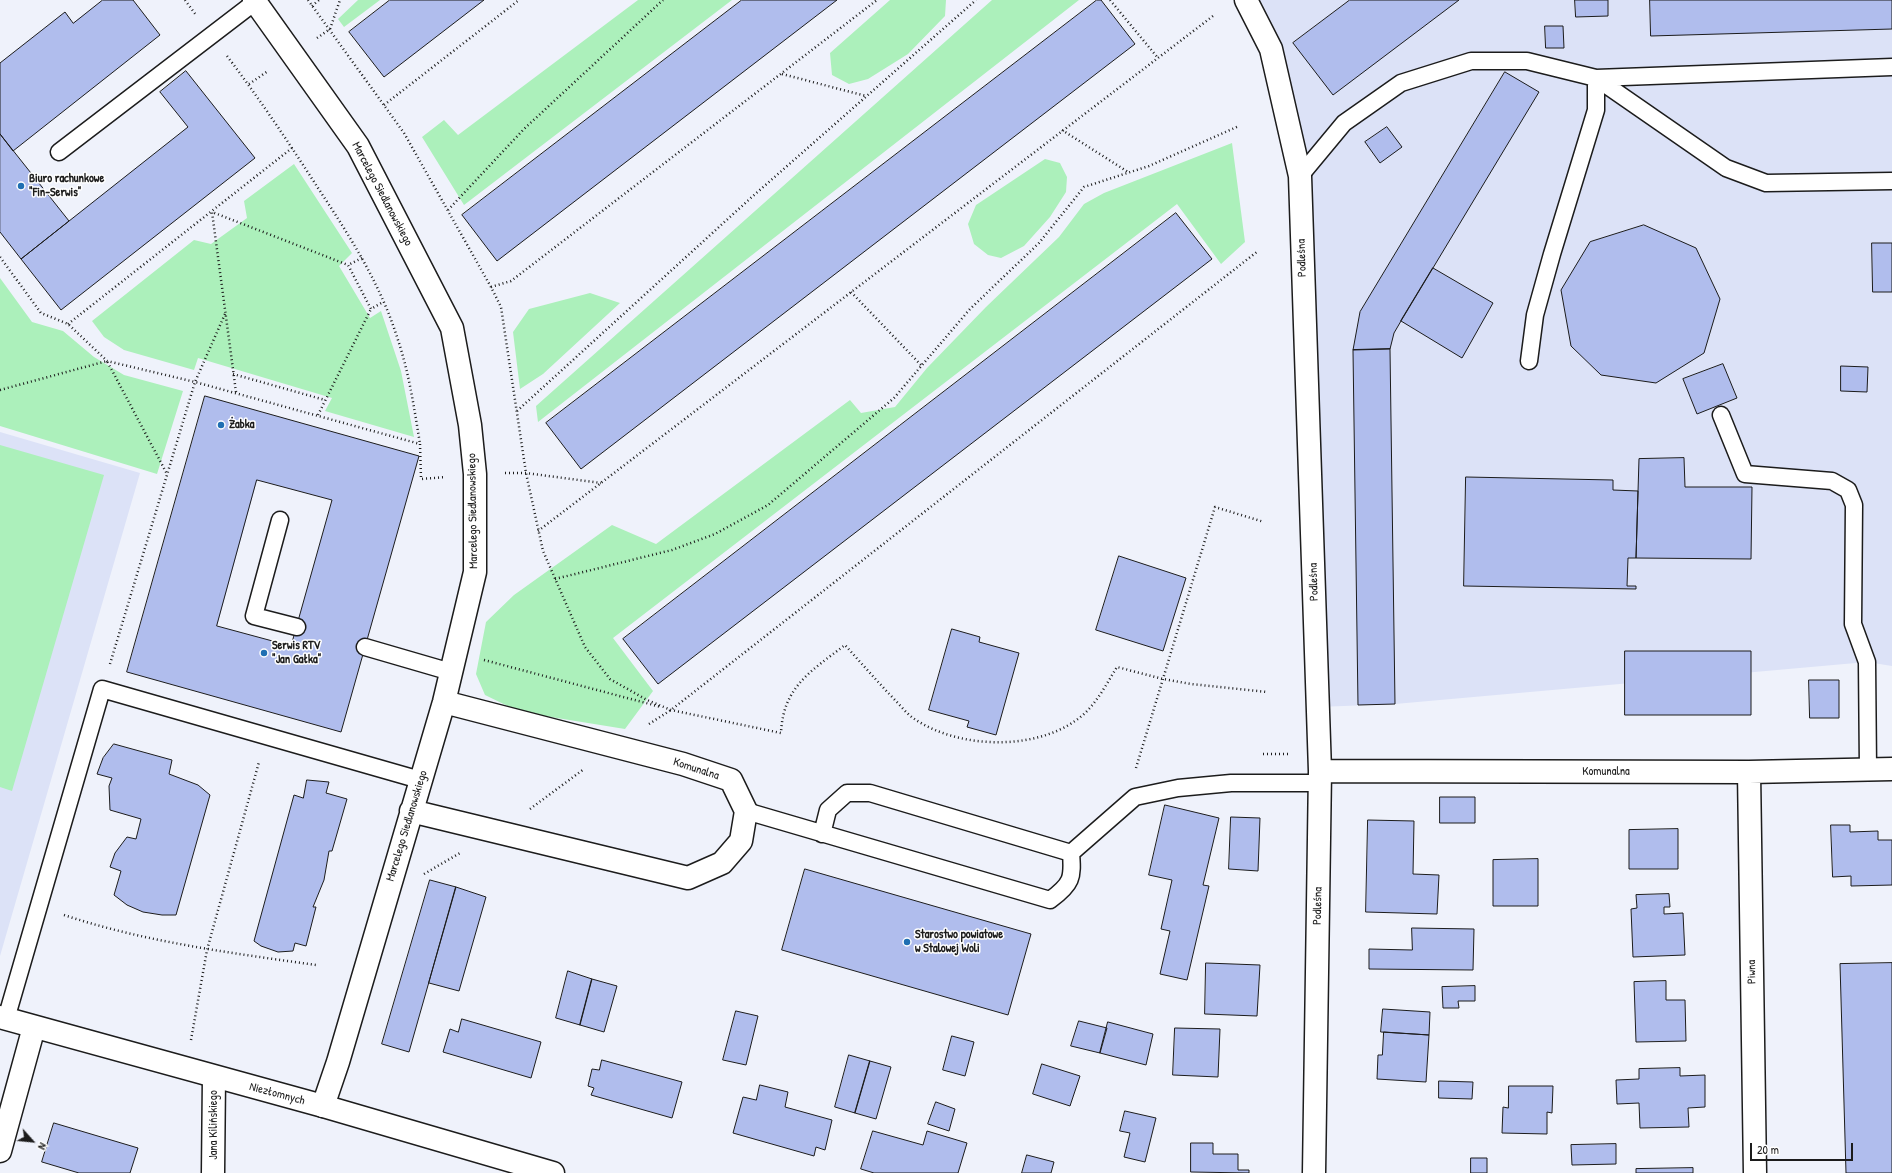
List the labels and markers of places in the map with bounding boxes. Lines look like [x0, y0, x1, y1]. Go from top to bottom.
place label: Biuro rachunkowe "Fin-Serwis" [29, 172, 104, 200]
marker: Biuro rachunkowe "Fin-Serwis" [16, 181, 26, 191]
place label: Żabka [229, 418, 254, 432]
marker: Żabka [216, 420, 226, 430]
place label: Serwis RTV "Jan Gałka" [272, 639, 321, 667]
marker: Serwis RTV "Jan Gałka" [259, 648, 269, 658]
place label: Starostwo powiatowe w Stalowej Woli [915, 928, 1003, 956]
marker: Starostwo powiatowe w Stalowej Woli [902, 937, 912, 947]

